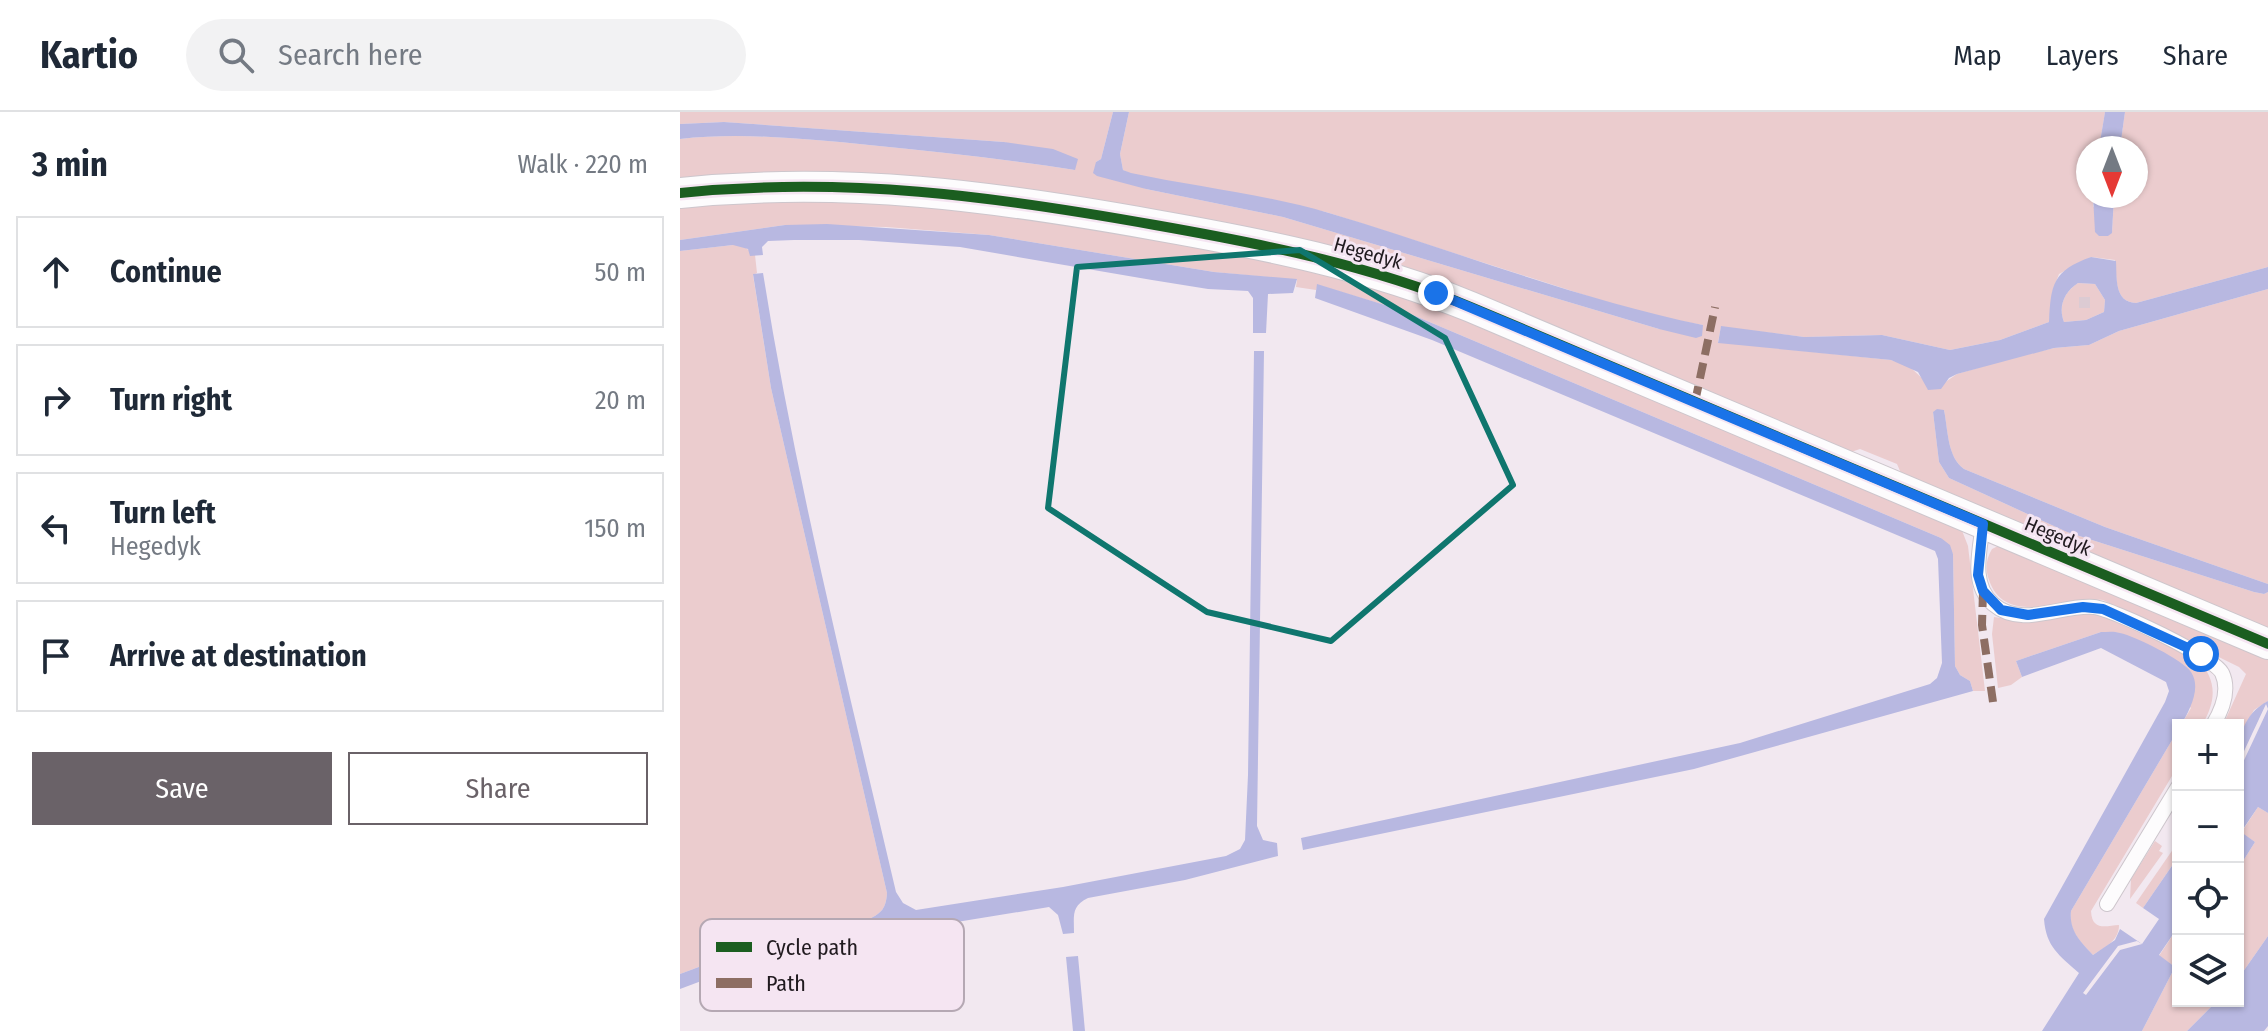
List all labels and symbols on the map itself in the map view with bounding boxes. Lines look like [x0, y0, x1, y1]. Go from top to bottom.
north arrow [2076, 136, 2148, 208]
street label: Hegedyk [1331, 232, 1406, 274]
route end [1418, 275, 1454, 311]
street label: Hegedyk [2021, 511, 2095, 561]
route start [2183, 636, 2219, 672]
legend [700, 919, 964, 1011]
text: Cycle path [766, 934, 858, 961]
text: Path [766, 970, 806, 997]

